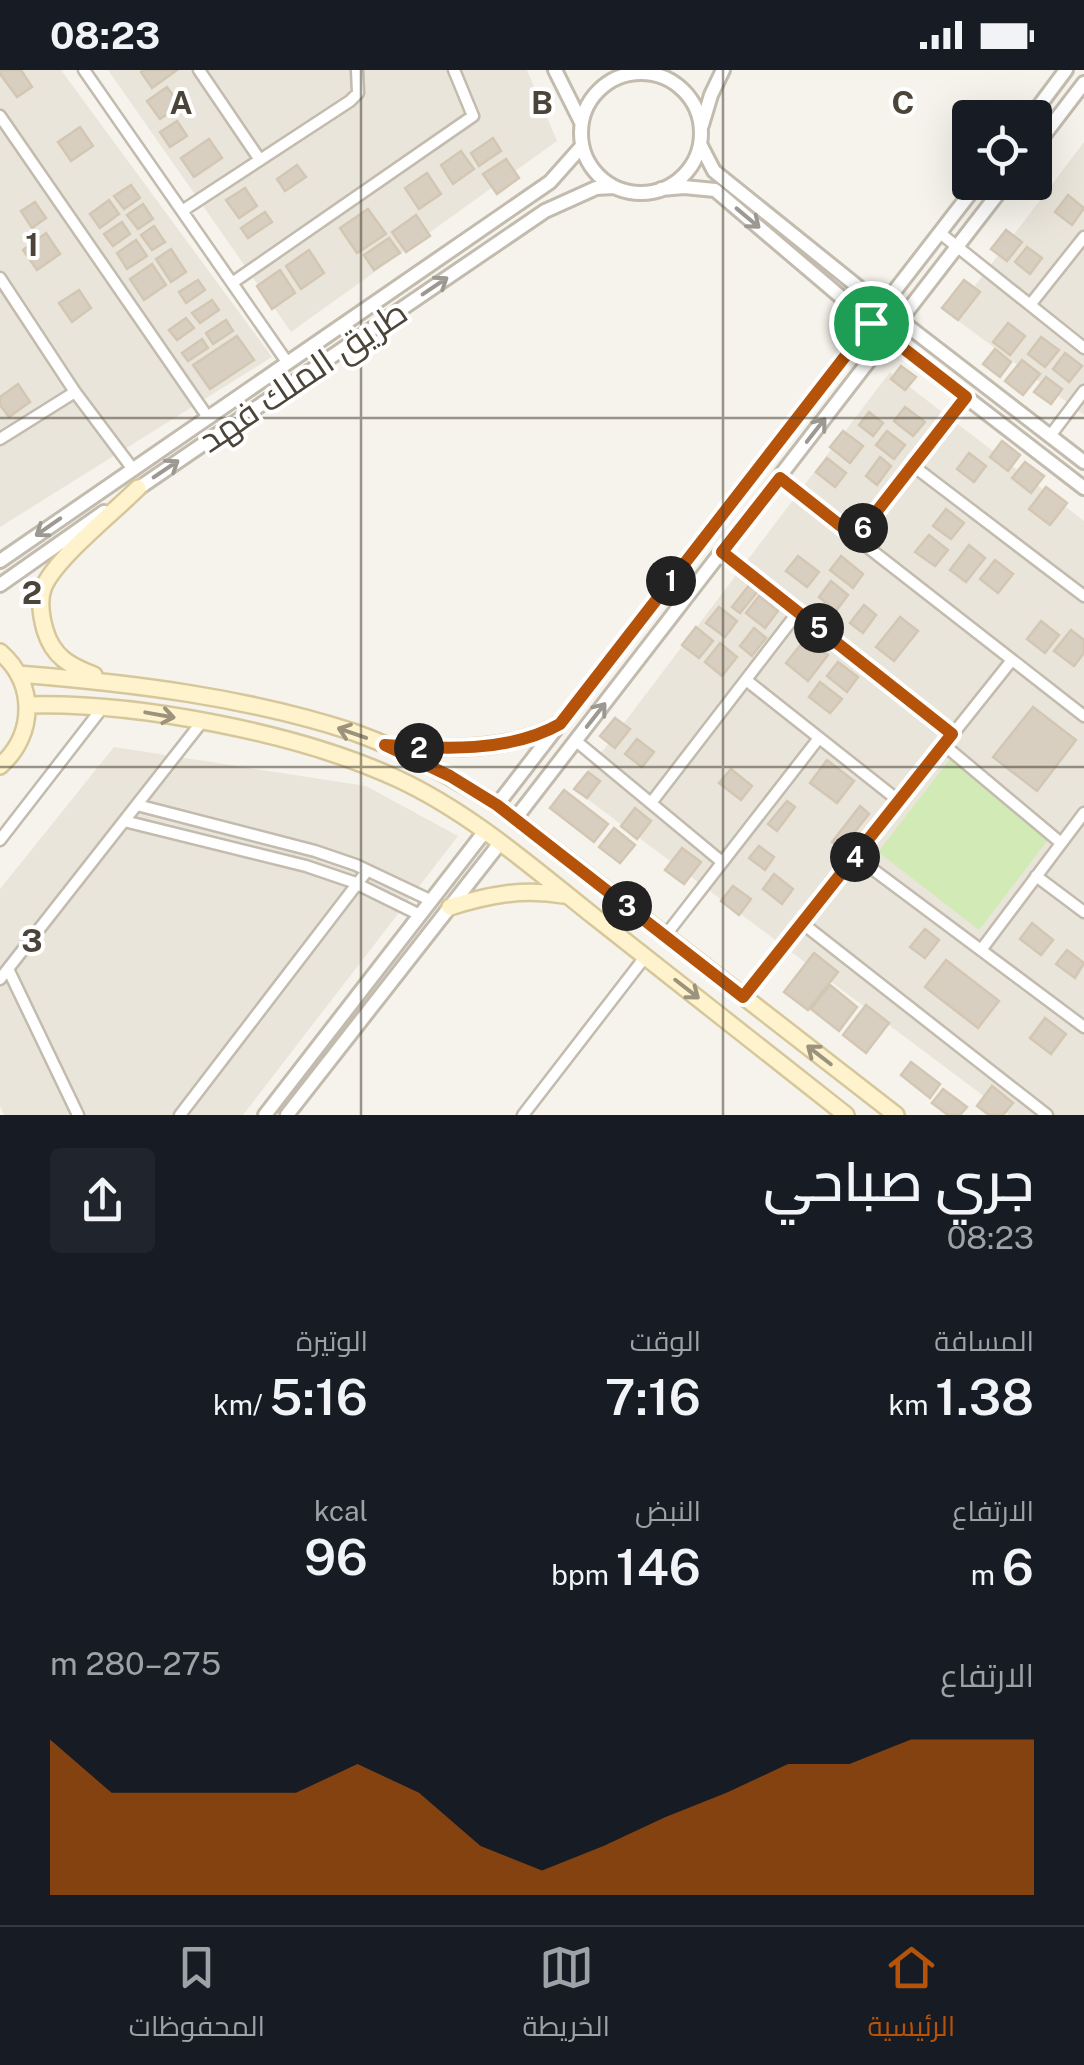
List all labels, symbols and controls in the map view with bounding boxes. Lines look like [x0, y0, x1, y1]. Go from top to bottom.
text: 08:23 [50, 13, 160, 58]
text: A [169, 84, 193, 121]
text: B [531, 84, 553, 121]
text: C [892, 84, 914, 121]
map controls [952, 100, 1052, 200]
button: locate [952, 100, 1052, 200]
one-way arrow [735, 206, 760, 229]
text: 1 [25, 226, 39, 263]
one-way arrow [420, 276, 448, 297]
pin [829, 281, 914, 366]
street label: طريق الملك فهد [191, 291, 416, 462]
icon: arrive [844, 296, 899, 351]
one-way arrow [806, 417, 827, 444]
one-way arrow [152, 459, 180, 480]
pin: 6 [838, 503, 888, 553]
text: 6 [854, 511, 872, 544]
one-way arrow [35, 516, 62, 537]
pin: 1 [646, 556, 696, 606]
text: 1 [665, 564, 677, 597]
text: 2 [22, 574, 42, 611]
pin: 5 [794, 603, 844, 653]
text: 5 [810, 611, 828, 644]
one-way arrow [586, 702, 607, 729]
one-way arrow [143, 706, 176, 725]
one-way arrow [337, 723, 368, 741]
pin: 2 [394, 723, 444, 773]
text: 2 [410, 731, 428, 764]
pin: 4 [830, 832, 880, 882]
text: 4 [846, 840, 864, 873]
pin: 3 [602, 881, 652, 931]
text: 3 [618, 889, 636, 922]
text: 3 [21, 922, 43, 959]
one-way arrow [673, 978, 699, 1000]
one-way arrow [806, 1045, 833, 1066]
button: share [50, 1148, 155, 1253]
text: جري صباحي [763, 1149, 1034, 1213]
text: 08:23 [947, 1219, 1034, 1256]
text: الوتيرة [296, 1324, 368, 1357]
text: الوقت [630, 1324, 701, 1357]
text: المسافة [934, 1324, 1034, 1357]
text: 5:16 [269, 1367, 368, 1426]
text: 7:16 [605, 1367, 701, 1426]
text: 1.38 [935, 1367, 1034, 1426]
text: /km [213, 1388, 269, 1421]
text: km [889, 1388, 935, 1421]
text: kcal [314, 1494, 368, 1527]
text: النبض [635, 1494, 701, 1527]
text: الارتفاع [952, 1494, 1034, 1527]
text: 96 [304, 1527, 368, 1586]
text: 146 [616, 1537, 701, 1596]
text: 6 [1002, 1537, 1034, 1596]
text: bpm [551, 1558, 616, 1591]
text: m [971, 1558, 1002, 1591]
text: 275–280 m [50, 1645, 221, 1682]
text: الارتفاع [940, 1657, 1034, 1694]
tab: المحفوظات [129, 1940, 265, 2052]
tab: الخريطة [523, 1940, 610, 2052]
tab: الرئيسية [867, 1940, 955, 2052]

